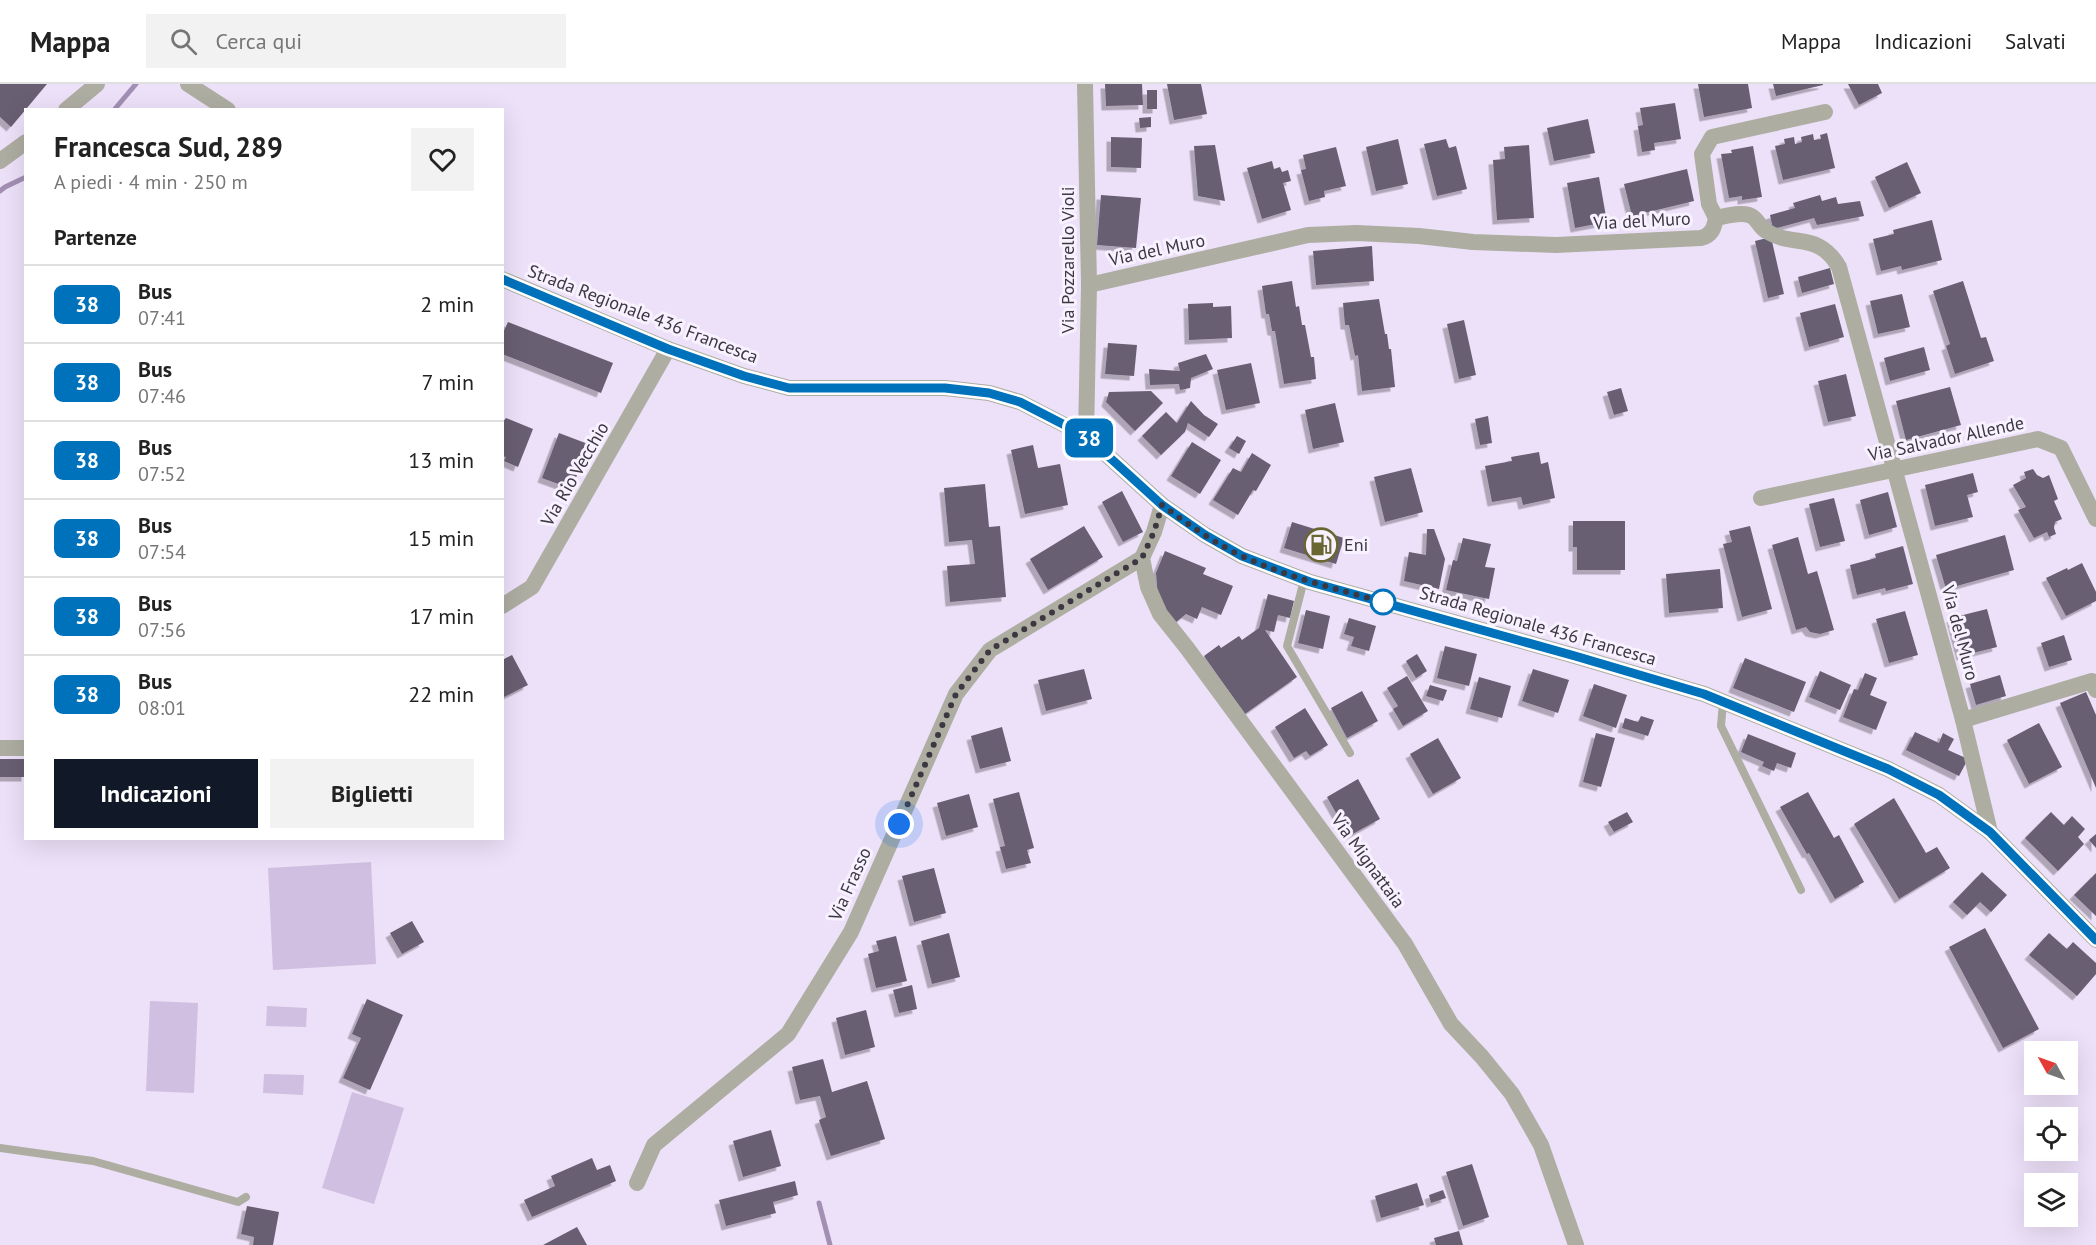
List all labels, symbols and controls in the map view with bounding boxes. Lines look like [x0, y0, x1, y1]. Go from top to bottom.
search box [146, 14, 566, 68]
text: Mappa [30, 23, 110, 60]
icon: search [167, 25, 200, 58]
text: Cerca qui [215, 27, 302, 55]
text: Mappa [1781, 28, 1841, 55]
text: Indicazioni [1874, 28, 1972, 55]
text: Salvati [2005, 28, 2066, 55]
text: Francesca Sud, 289 [54, 128, 283, 165]
button: heart [411, 128, 474, 191]
text: A piedi · 4 min · 250 m [54, 169, 248, 195]
street label: Via Pozzarello Violi [1056, 186, 1079, 335]
street label: Via del Muro [1592, 206, 1691, 235]
text: Partenze [54, 223, 137, 251]
street label: Via del Muro [1106, 228, 1207, 271]
street label: Strada Regionale 436 Francesca [525, 259, 762, 368]
text: Bus [138, 277, 172, 305]
text: 2 min [420, 290, 474, 318]
text: 38 [75, 291, 99, 318]
text: 07:41 [138, 305, 186, 331]
text: Bus [138, 355, 172, 383]
text: 7 min [422, 368, 474, 396]
text: 38 [75, 369, 99, 396]
text: 07:46 [138, 383, 186, 409]
street label: Via Salvador Allende [1865, 411, 2026, 466]
street label: Via Rio Vecchio [535, 418, 614, 531]
line badge: 38 [1062, 418, 1116, 458]
text: 38 [1077, 425, 1101, 452]
text: Bus [138, 433, 172, 461]
text: 13 min [408, 446, 474, 474]
text: 38 [75, 447, 99, 474]
text: 07:52 [138, 461, 186, 487]
text: Bus [138, 511, 172, 539]
text: 15 min [408, 524, 474, 552]
text: 38 [75, 525, 99, 552]
fuel station icon: Eni [1303, 527, 1339, 563]
place label: Eni [1344, 533, 1368, 556]
text: 07:54 [138, 539, 186, 565]
street label: Strada Regionale 436 Francesca [1417, 581, 1659, 670]
street label: Via del Muro [1937, 582, 1984, 683]
text: Bus [138, 589, 172, 617]
unlabelled marker [1370, 589, 1396, 615]
text: 17 min [410, 602, 474, 630]
text: 38 [75, 603, 99, 630]
text: 07:56 [138, 617, 186, 643]
text: Bus [138, 667, 172, 695]
text: 22 min [408, 680, 474, 708]
text: 38 [75, 681, 99, 708]
text: 08:01 [138, 695, 186, 721]
button: Indicazioni [54, 759, 258, 828]
button: Biglietti [270, 759, 474, 828]
street label: Via Mignattaia [1326, 808, 1410, 912]
your location [884, 809, 914, 839]
street label: Via Frasso [823, 844, 876, 925]
north arrow [2024, 1041, 2078, 1095]
map controls [2024, 1041, 2078, 1227]
button: locate [2024, 1107, 2078, 1161]
button: layers [2024, 1173, 2078, 1227]

